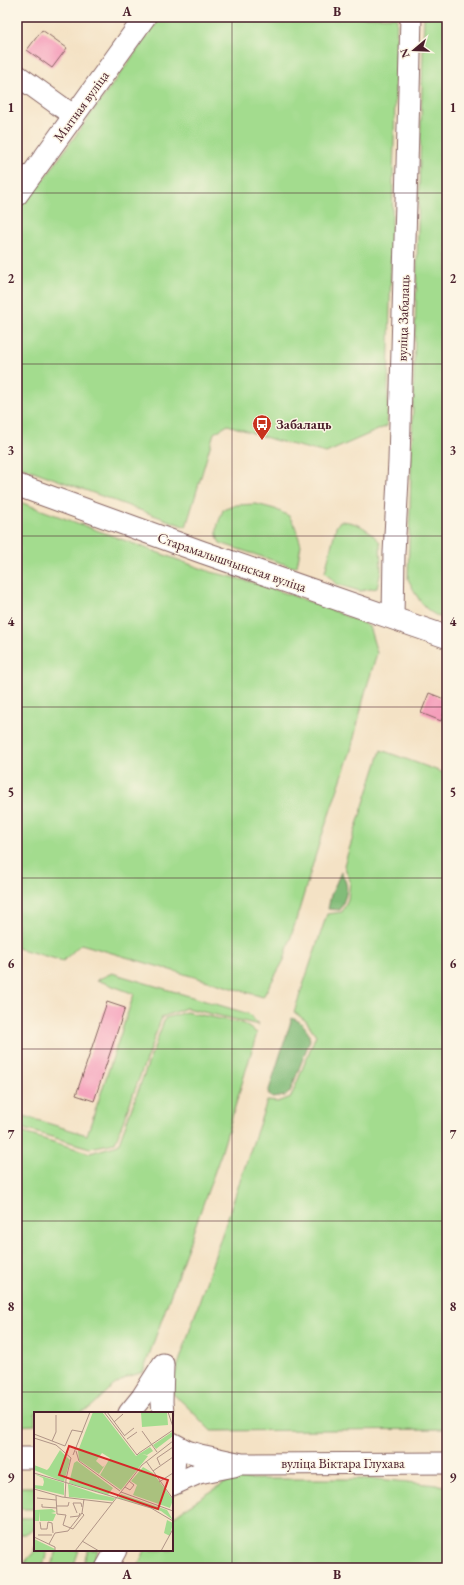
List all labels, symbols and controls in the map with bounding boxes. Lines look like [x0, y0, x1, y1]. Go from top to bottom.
text: A [121, 3, 132, 20]
text: B [333, 3, 341, 20]
north arrow [394, 30, 434, 70]
text: N [396, 47, 413, 60]
street label: Мытная вуліца [49, 67, 113, 145]
text: 1 [8, 99, 15, 116]
text: 1 [450, 99, 457, 116]
text: 2 [8, 270, 15, 287]
text: 2 [450, 270, 457, 287]
street label: вуліца Забалаць [392, 274, 414, 362]
bus stop icon: Забалаць [251, 413, 273, 441]
place label: Забалаць [276, 415, 332, 433]
text: 3 [8, 442, 15, 459]
text: 3 [450, 442, 457, 459]
street label: Старамалышчынская вуліца [155, 528, 309, 596]
text: 4 [8, 613, 15, 630]
text: 4 [450, 613, 457, 630]
text: 5 [8, 784, 14, 801]
text: 5 [450, 784, 456, 801]
text: 6 [8, 955, 15, 972]
text: 6 [450, 955, 457, 972]
text: 7 [8, 1126, 15, 1143]
text: 7 [450, 1126, 457, 1143]
text: 8 [8, 1298, 15, 1315]
text: 8 [450, 1298, 457, 1315]
inset map [34, 1412, 173, 1551]
street label: вуліца Віктара Глухава [281, 1454, 405, 1472]
text: 9 [8, 1469, 15, 1486]
text: 9 [450, 1469, 457, 1486]
text: A [121, 1566, 132, 1583]
text: B [333, 1566, 341, 1583]

